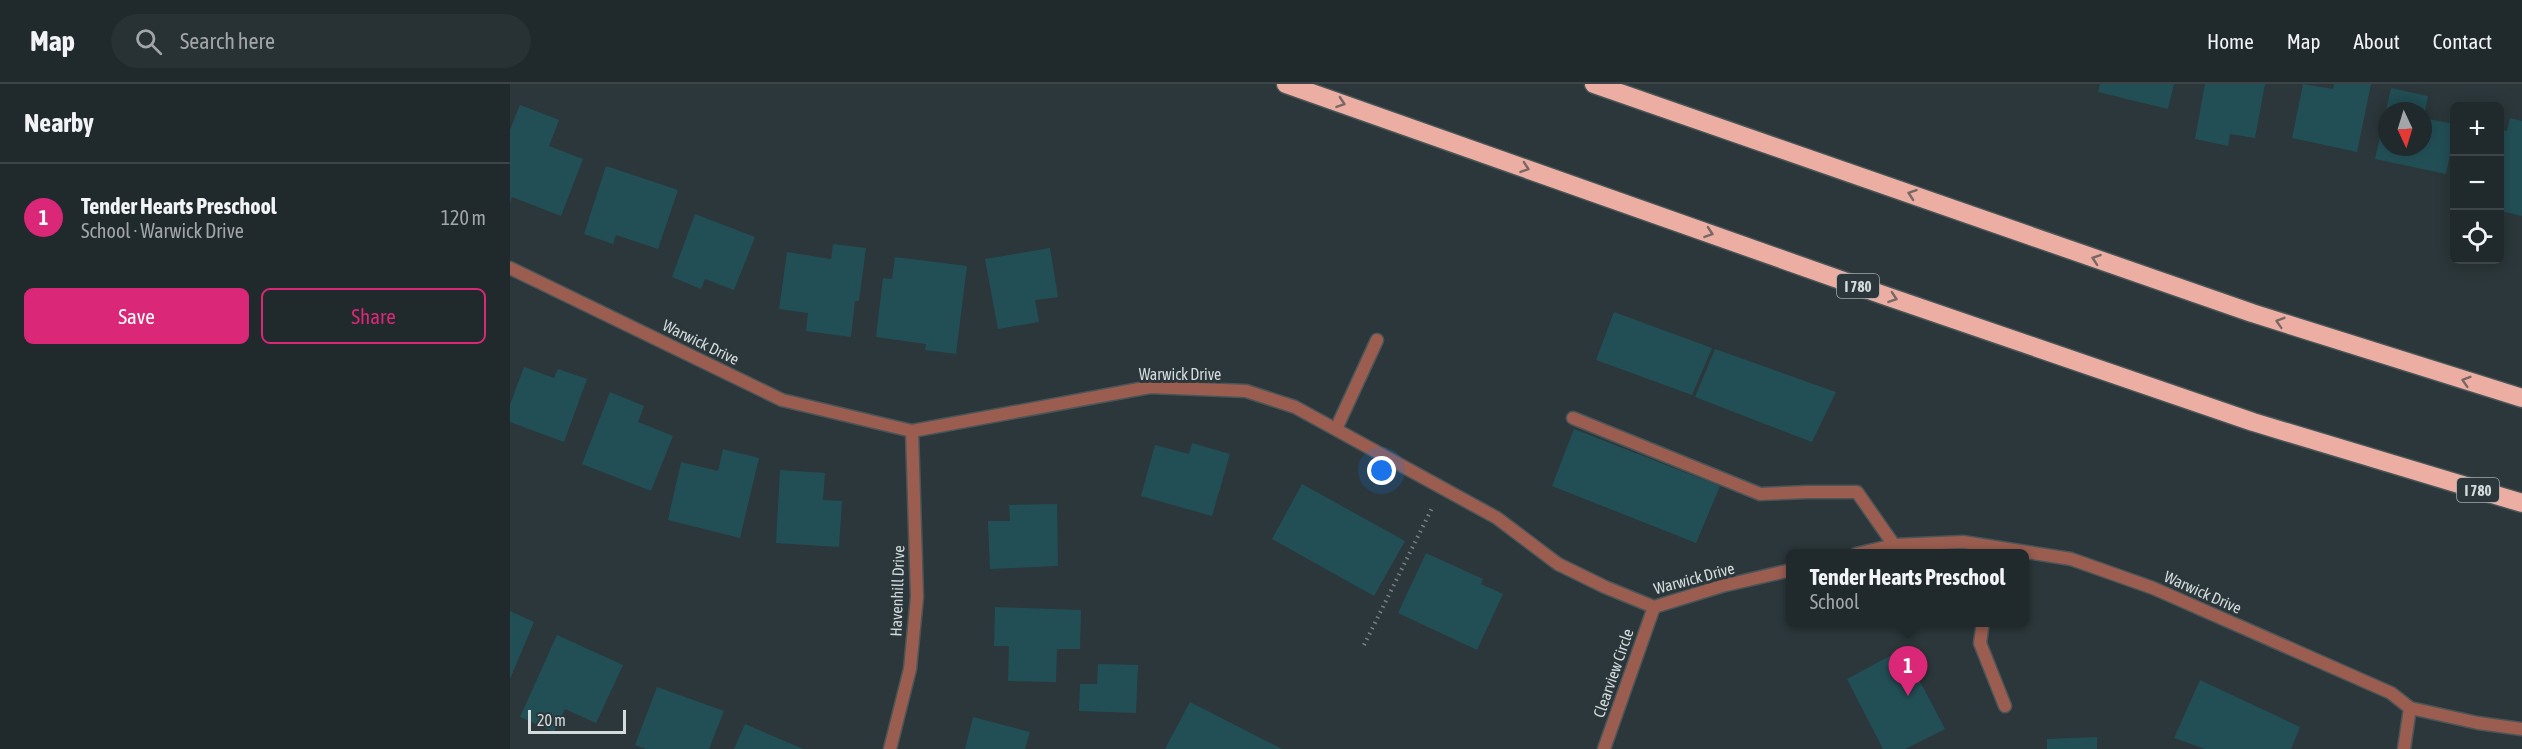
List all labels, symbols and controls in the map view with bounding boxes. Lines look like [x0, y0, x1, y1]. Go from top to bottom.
search box [111, 14, 531, 68]
text: Map [30, 25, 75, 57]
icon: search [132, 25, 165, 58]
text: Search here [180, 28, 275, 54]
text: Home [2207, 29, 2254, 53]
text: Map [2287, 29, 2321, 53]
text: About [2354, 29, 2400, 53]
text: Contact [2433, 29, 2492, 53]
one-way arrow [1335, 96, 1346, 109]
north arrow [2378, 102, 2432, 156]
map controls [2450, 102, 2504, 264]
button: + [2450, 102, 2504, 156]
text: Nearby [24, 108, 94, 138]
button: − [2450, 156, 2504, 210]
one-way arrow [1519, 161, 1530, 174]
one-way arrow [1907, 189, 1918, 202]
text: Tender Hearts Preschool [81, 193, 277, 219]
text: 1 [39, 206, 48, 229]
text: 120 m [441, 206, 486, 229]
button: locate [2450, 210, 2504, 264]
text: School · Warwick Drive [81, 219, 244, 242]
one-way arrow [1703, 226, 1714, 239]
one-way arrow [2091, 253, 2102, 266]
road number: I 780 [1837, 274, 1879, 298]
button: Save [24, 288, 249, 344]
button: Share [261, 288, 486, 344]
one-way arrow [1887, 291, 1898, 304]
street label: Warwick Drive [660, 316, 742, 368]
one-way arrow [2275, 317, 2286, 329]
street label: Warwick Drive [1139, 365, 1221, 383]
one-way arrow [2461, 375, 2472, 388]
your location [1367, 456, 1396, 485]
road number: I 780 [2457, 478, 2499, 502]
street label: Havenhill Drive [886, 545, 908, 637]
popup [1786, 549, 2029, 627]
street label: Warwick Drive [1652, 559, 1736, 597]
text: Tender Hearts Preschool [1810, 564, 2005, 590]
street label: Warwick Drive [2162, 567, 2244, 617]
text: School [1810, 590, 1859, 613]
street label: Clearview Circle [1589, 626, 1637, 720]
pin: 1 [1888, 646, 1928, 696]
scale bar [528, 707, 626, 734]
text: 20 m [537, 711, 566, 729]

